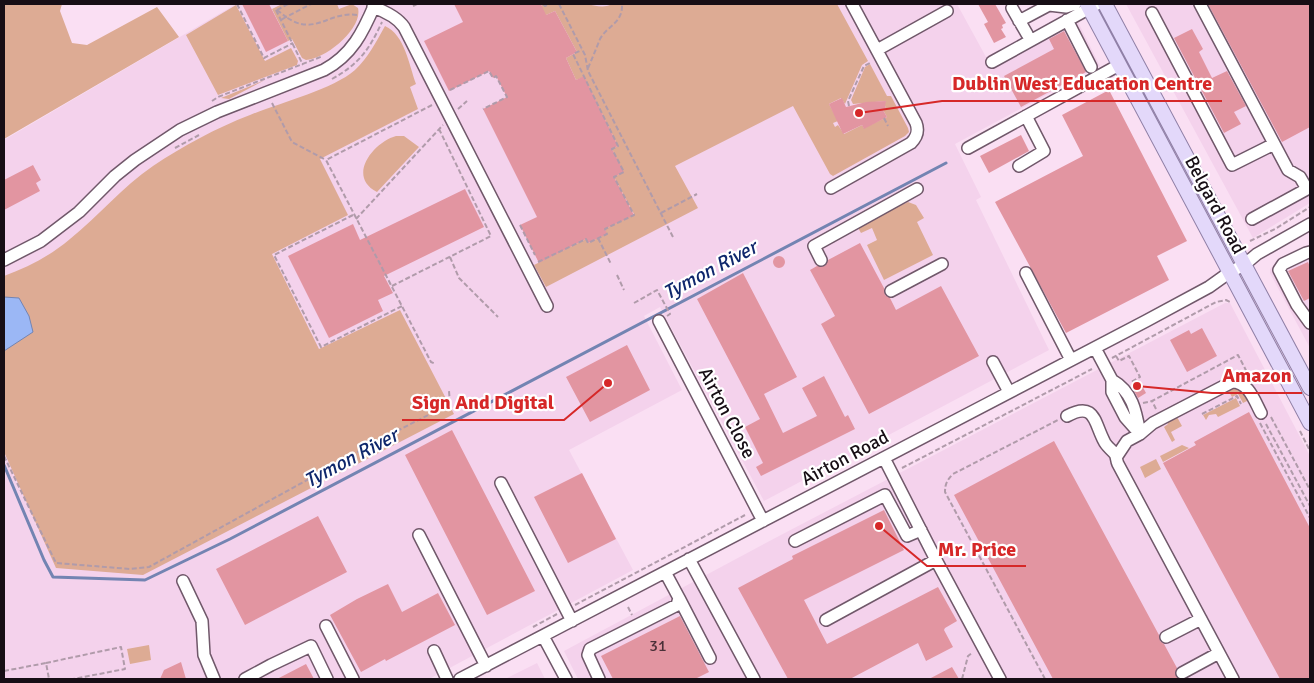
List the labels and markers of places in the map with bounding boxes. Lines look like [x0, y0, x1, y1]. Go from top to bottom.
callout: Dublin West Education Centre [942, 66, 1222, 101]
callout: Amazon [1212, 358, 1302, 393]
callout: Sign And Digital [402, 385, 564, 420]
callout: Mr. Price [927, 531, 1026, 566]

